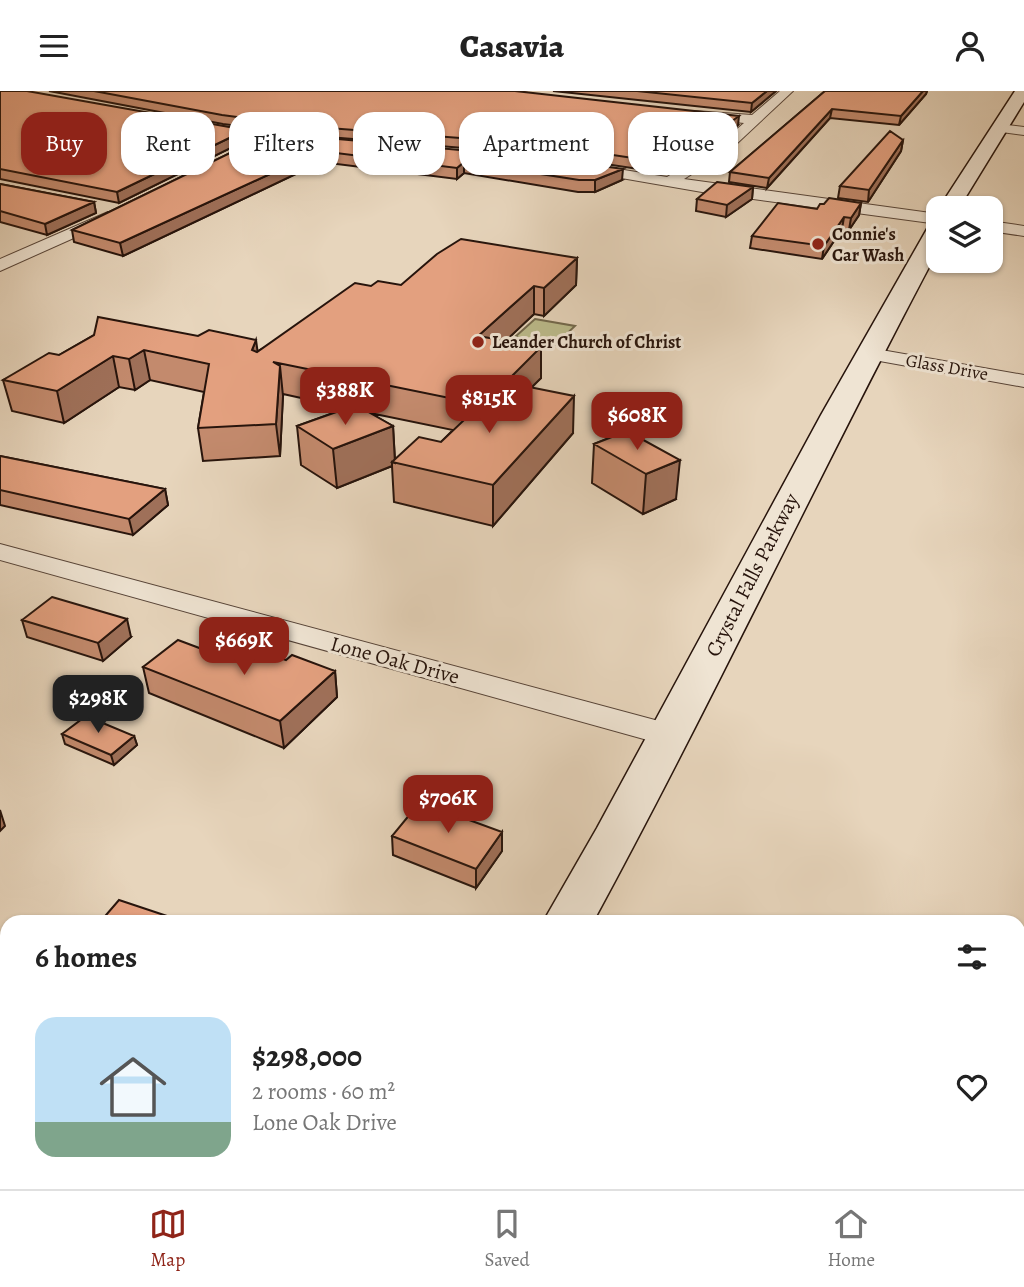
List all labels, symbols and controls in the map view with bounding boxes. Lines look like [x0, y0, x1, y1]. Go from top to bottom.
text: Casavia [460, 24, 564, 68]
icon: menu [35, 27, 73, 65]
icon: person [951, 27, 989, 65]
chip: Buy [21, 112, 107, 175]
chip: Rent [121, 112, 215, 175]
chip: Filters [229, 112, 339, 175]
chip: New [353, 112, 445, 175]
chip: Apartment [459, 112, 614, 175]
chip: House [628, 112, 738, 175]
map controls [926, 196, 1003, 273]
button: layers [926, 196, 1003, 273]
place label: Connie's Car Wash [832, 222, 904, 267]
marker: Connie's Car Wash [810, 236, 826, 252]
place label: Leander Church of Christ [492, 330, 681, 354]
marker: Leander Church of Christ [470, 334, 486, 350]
street label: Glass Drive [904, 348, 990, 386]
pin: $388K [296, 367, 394, 427]
text: $388K [316, 374, 374, 405]
pin: $815K [440, 375, 538, 435]
text: $815K [462, 382, 516, 413]
pin: $608K [588, 393, 686, 452]
text: $608K [607, 399, 667, 430]
street label: Crystal Falls Parkway [699, 488, 806, 662]
pin: $669K [195, 617, 293, 677]
text: $669K [215, 624, 273, 655]
street label: Lone Oak Drive [328, 629, 462, 691]
pin: $298K [49, 675, 147, 735]
text: $298K [69, 682, 127, 713]
pin: $706K [399, 775, 497, 835]
text: $706K [419, 782, 477, 813]
text: 6 homes [35, 937, 137, 977]
icon: filters [953, 938, 991, 976]
text: $298,000 [252, 1036, 362, 1076]
icon: home [91, 1045, 175, 1129]
icon: heart [953, 1068, 991, 1106]
text: 2 rooms · 60 m² [252, 1076, 395, 1107]
text: Lone Oak Drive [252, 1107, 397, 1138]
tab: Map [149, 1205, 187, 1273]
tab: Saved [485, 1205, 530, 1273]
tab: Home [827, 1205, 875, 1273]

